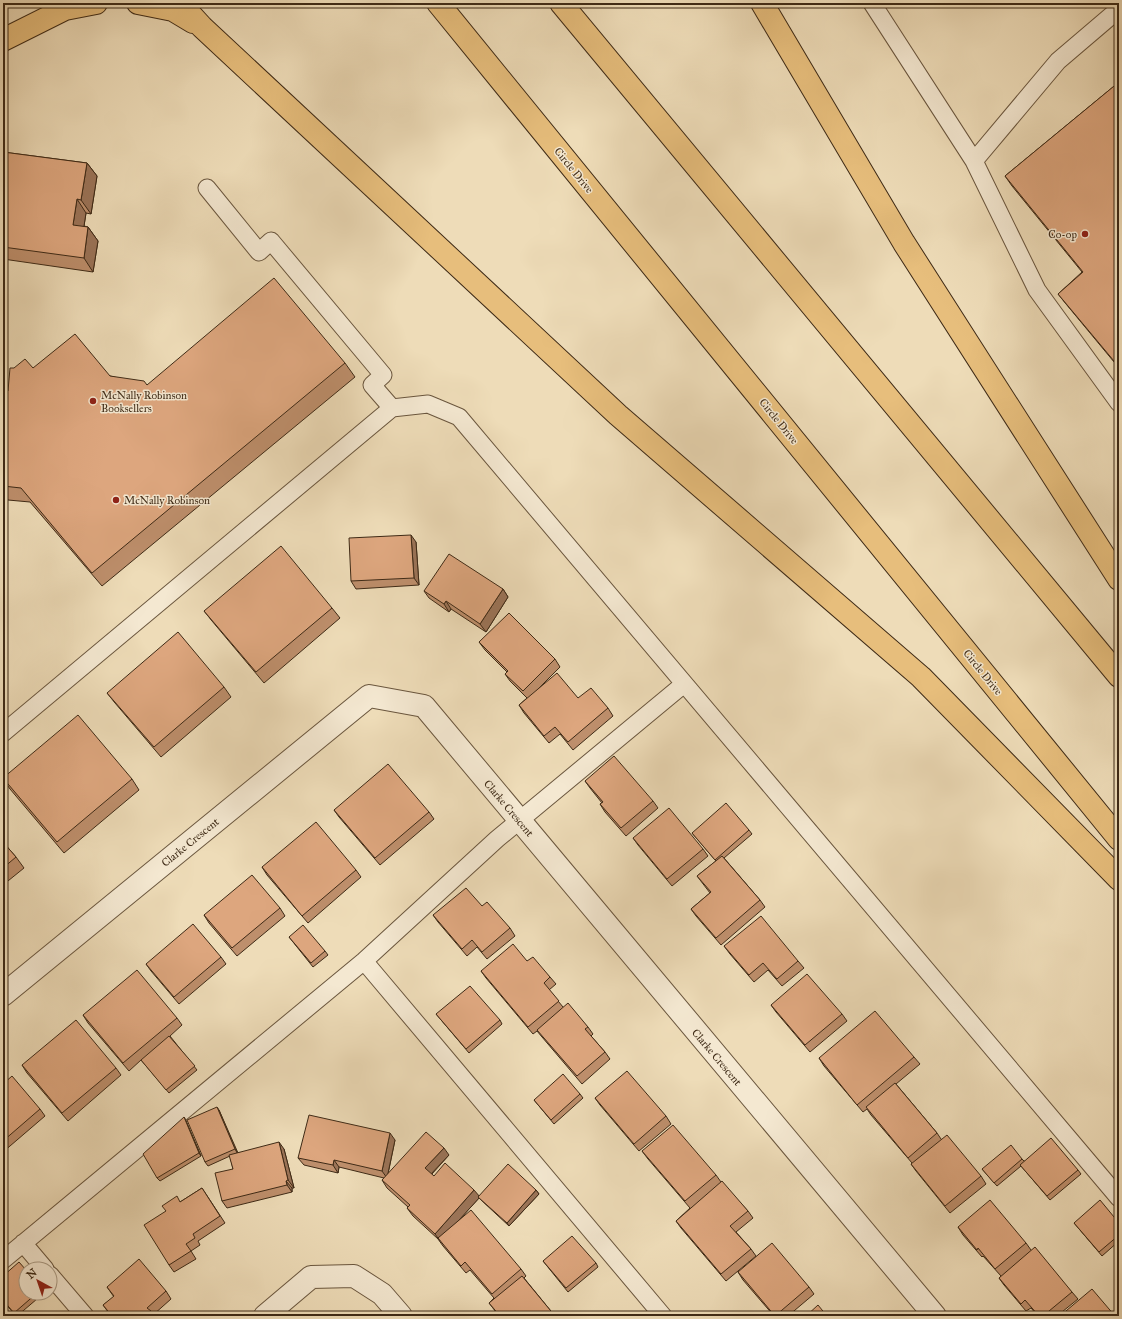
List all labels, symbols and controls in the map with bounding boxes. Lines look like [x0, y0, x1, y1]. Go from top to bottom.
street label: Circle Drive [551, 145, 596, 196]
place label: Co-op [1048, 228, 1077, 241]
marker: Co-op [1080, 229, 1090, 239]
place label: McNally Robinson Booksellers [101, 389, 187, 415]
marker: McNally Robinson Booksellers [88, 396, 98, 406]
street label: Circle Drive [756, 396, 801, 447]
place label: McNally Robinson [124, 494, 210, 507]
marker: McNally Robinson [111, 495, 121, 505]
street label: Circle Drive [960, 647, 1005, 698]
street label: Clarke Crescent [481, 777, 536, 839]
street label: Clarke Crescent [159, 815, 222, 870]
street label: Clarke Crescent [689, 1026, 744, 1088]
north arrow [18, 1261, 58, 1301]
text: N [24, 1265, 40, 1282]

